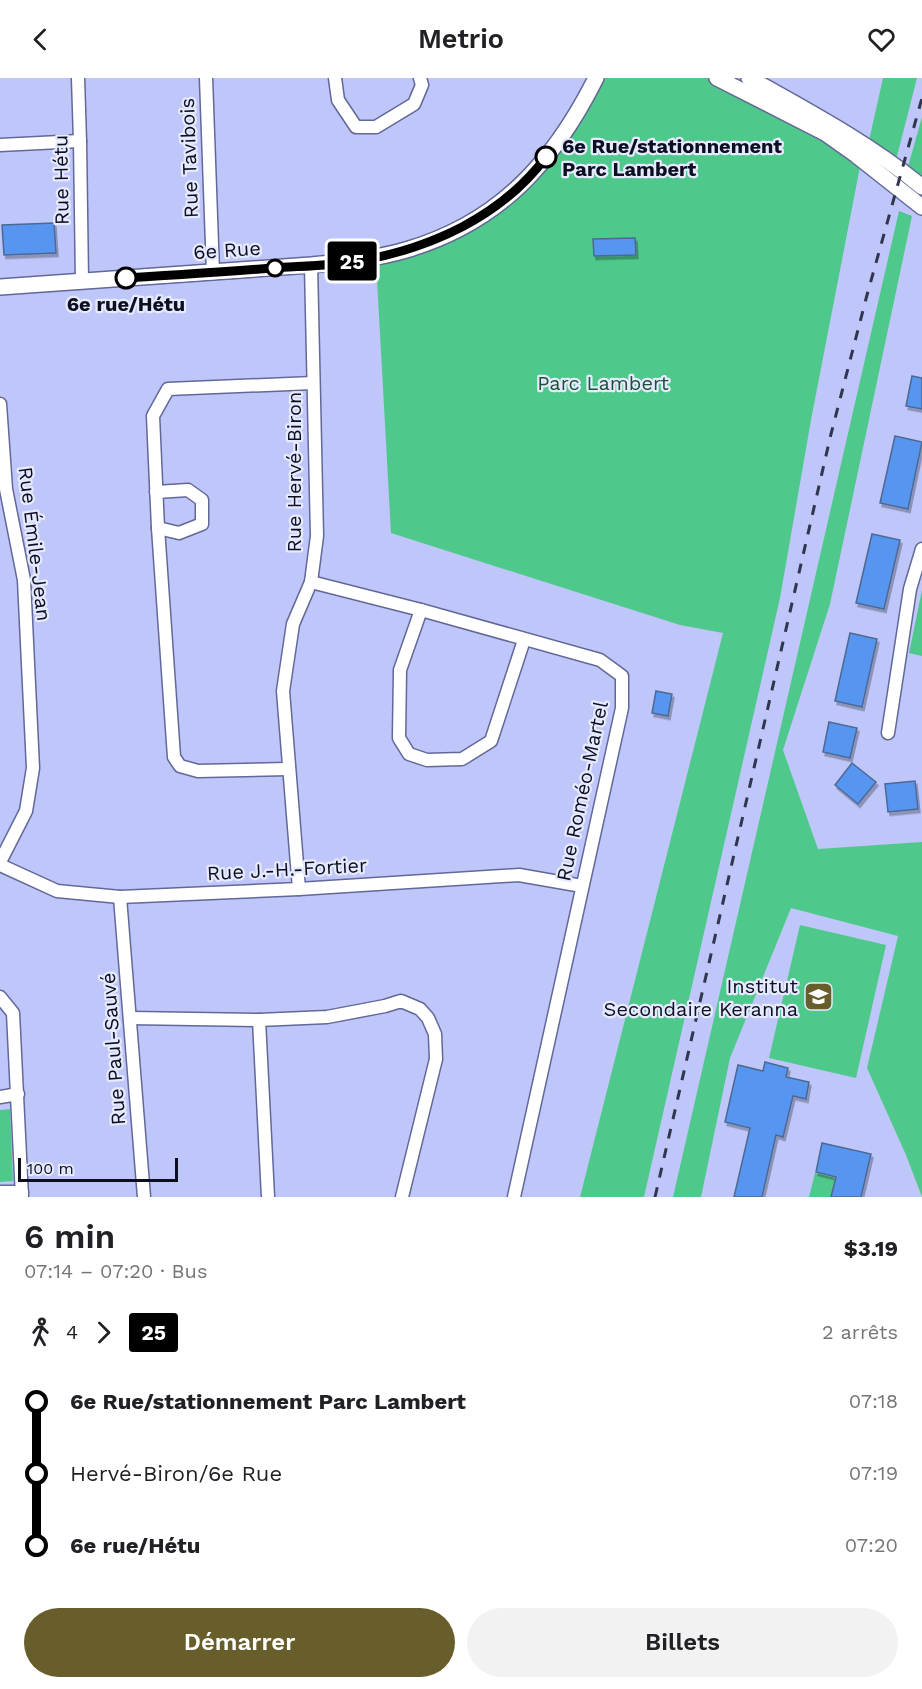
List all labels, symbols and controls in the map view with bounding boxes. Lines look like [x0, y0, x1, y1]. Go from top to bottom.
icon: back [24, 23, 57, 56]
text: Metrio [418, 23, 504, 55]
icon: heart [865, 23, 898, 56]
street label: Rue Tavibois [175, 97, 203, 219]
place label: 6e Rue/stationnement Parc Lambert [562, 134, 782, 181]
street label: Rue Hétu [48, 135, 74, 225]
marker: 6e Rue/stationnement Parc Lambert [535, 146, 557, 168]
street label: 6e Rue [193, 236, 261, 264]
line badge: 25 [325, 242, 379, 280]
text: 25 [340, 249, 364, 274]
unlabelled marker [266, 259, 284, 277]
marker: 6e rue/Hétu [115, 267, 137, 289]
place label: 6e rue/Hétu [67, 292, 185, 316]
park label: Parc Lambert [537, 371, 669, 395]
street label: Rue Hervé-Biron [282, 392, 306, 552]
street label: Rue Émile-Jean [14, 466, 56, 622]
street label: Rue Roméo-Martel [551, 699, 613, 883]
street label: Rue J.-H.-Fortier [206, 853, 368, 885]
street label: Rue Paul-Sauvé [96, 972, 130, 1126]
place label: Institut Secondaire Keranna [604, 974, 799, 1021]
school or university icon: Institut Secondaire Keranna [803, 981, 835, 1013]
scale bar [18, 1155, 178, 1182]
text: 100 m [27, 1159, 74, 1178]
text: 6 min [24, 1217, 115, 1256]
text: $3.19 [844, 1236, 898, 1261]
text: 07:14 – 07:20 · Bus [24, 1259, 208, 1283]
icon: walk [24, 1316, 57, 1349]
icon: forward [87, 1316, 120, 1349]
text: 4 [66, 1320, 78, 1344]
text: 25 [141, 1320, 166, 1345]
text: 2 arrêts [822, 1320, 898, 1344]
text: 6e Rue/stationnement Parc Lambert [70, 1389, 466, 1414]
text: 07:18 [849, 1389, 898, 1413]
text: Hervé-Biron/6e Rue [70, 1461, 282, 1486]
text: 07:19 [849, 1461, 898, 1485]
text: 6e rue/Hétu [70, 1533, 200, 1558]
text: 07:20 [845, 1533, 898, 1557]
button: Démarrer [24, 1608, 455, 1677]
button: Billets [467, 1608, 898, 1677]

